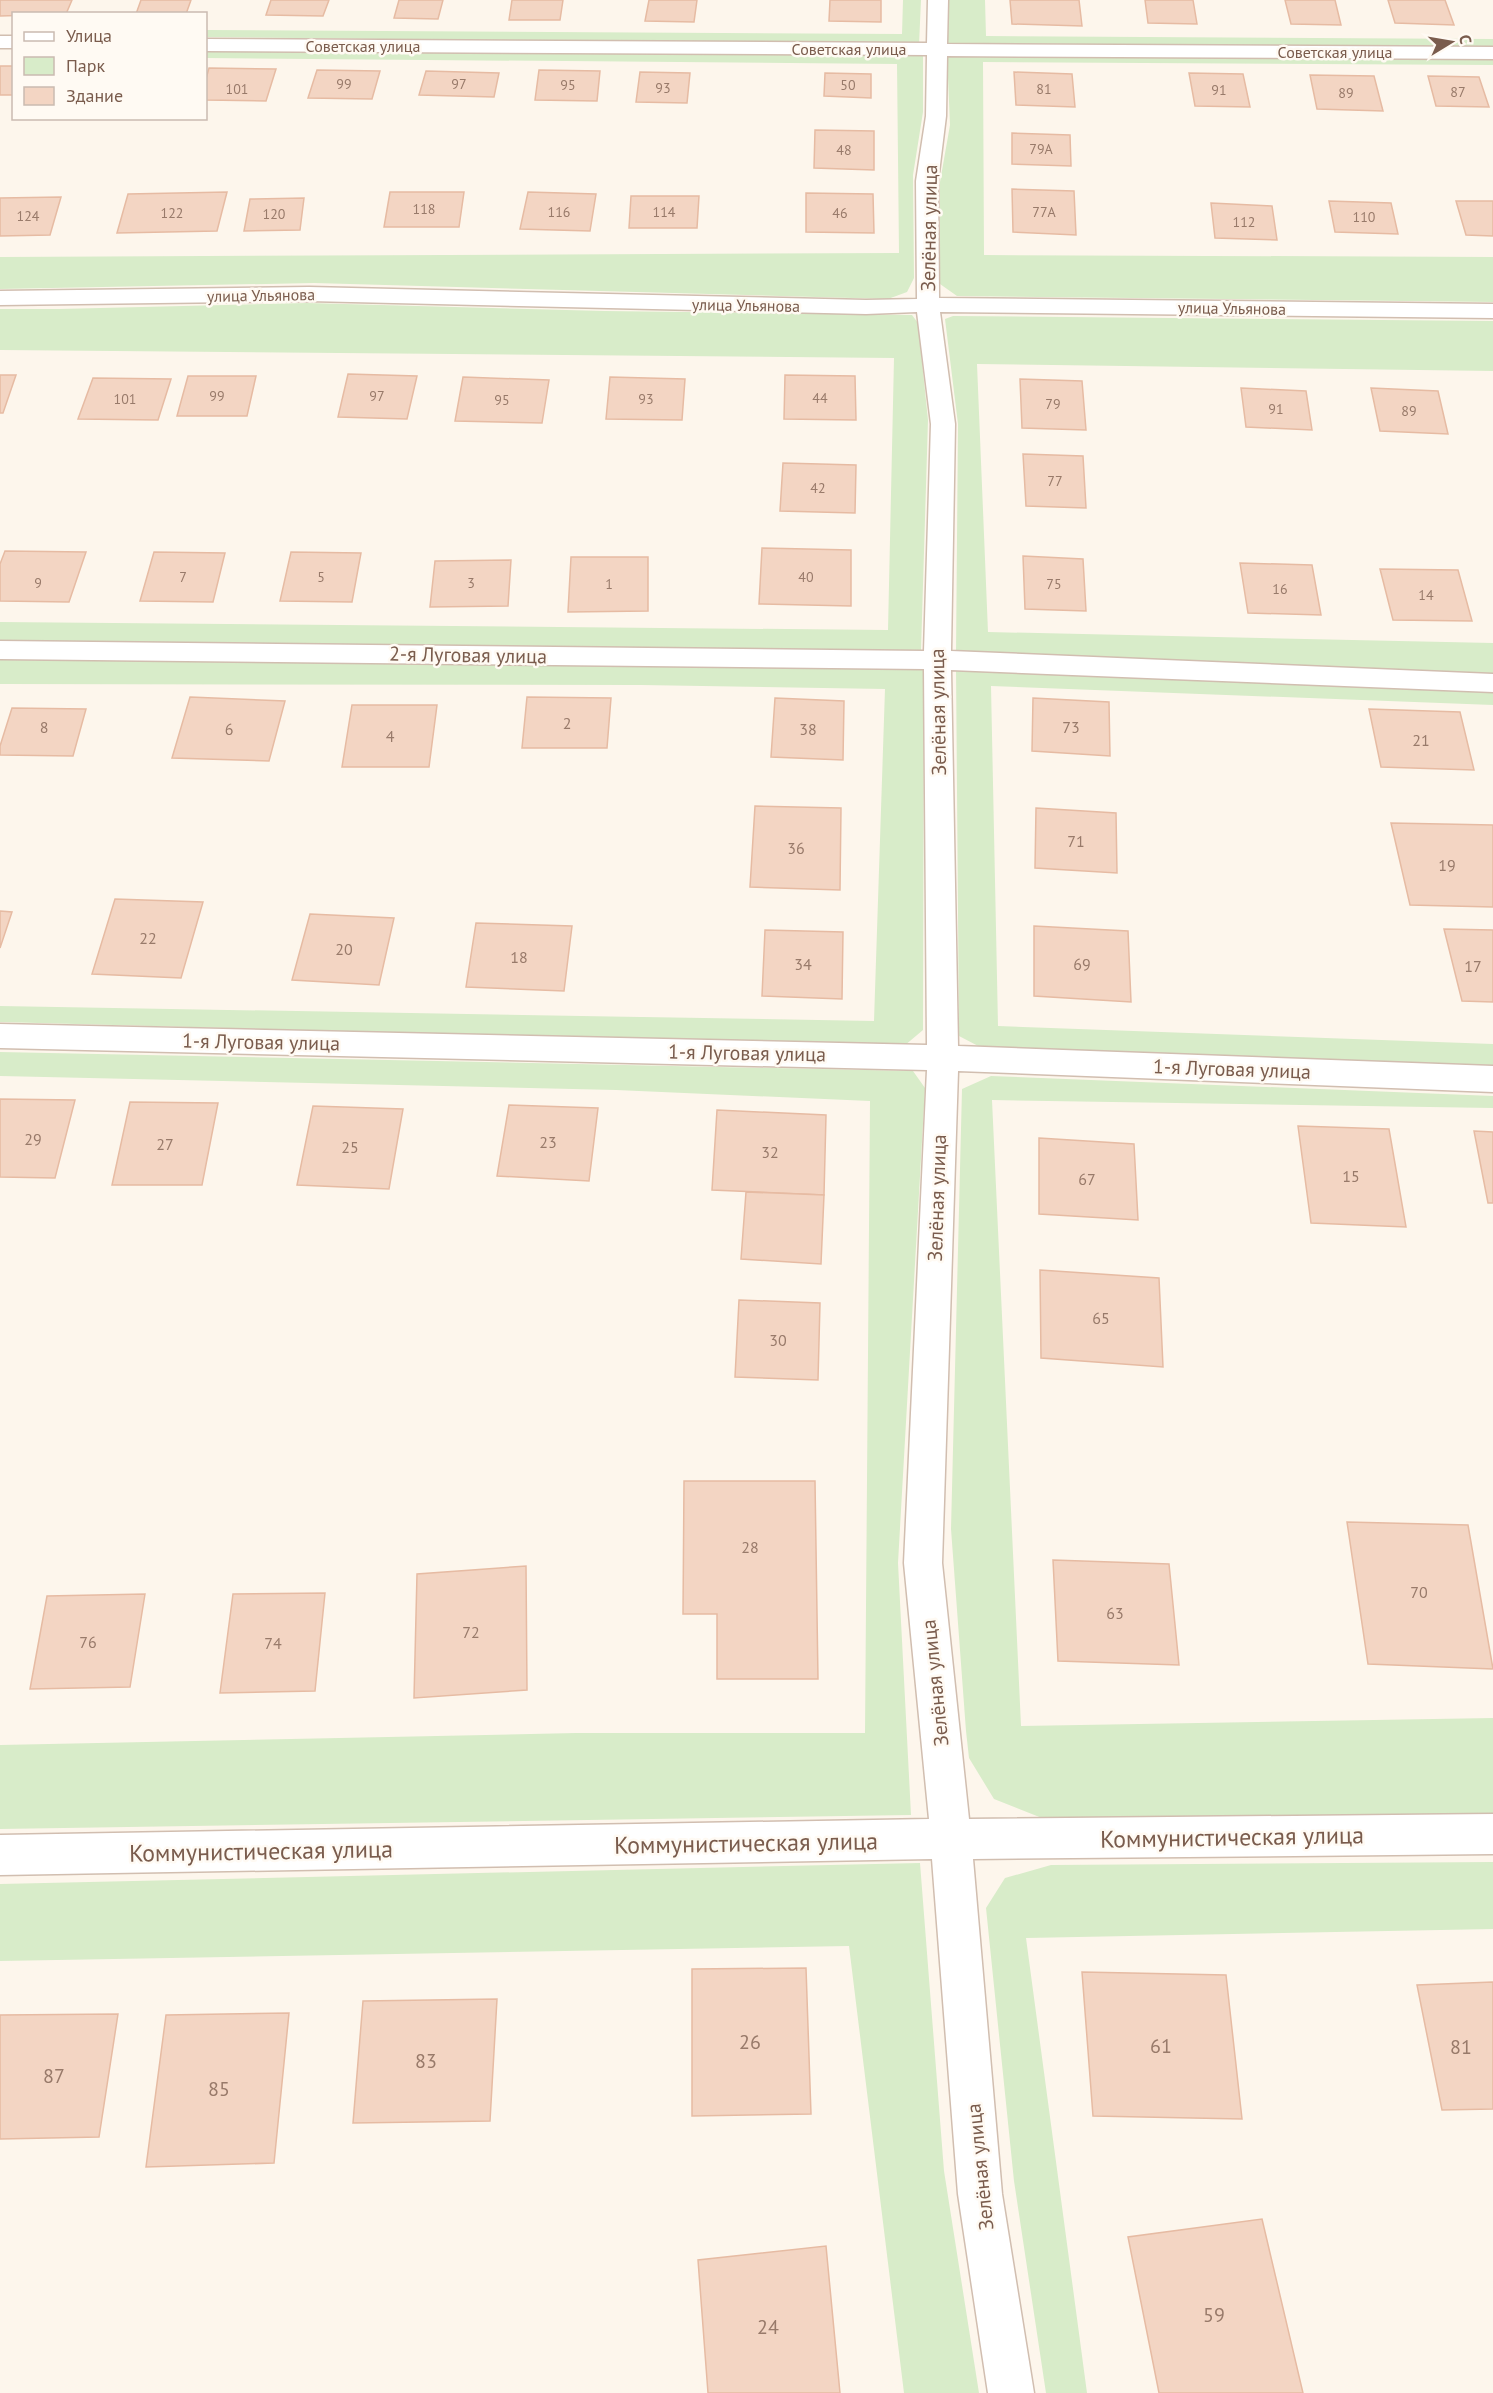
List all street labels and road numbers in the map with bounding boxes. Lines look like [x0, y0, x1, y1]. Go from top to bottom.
street label: Советская улица [306, 36, 420, 56]
street label: Советская улица [792, 39, 906, 59]
street label: Советская улица [1278, 42, 1392, 62]
street label: Зелёная улица [915, 164, 943, 292]
street label: улица Ульянова [207, 284, 315, 306]
street label: улица Ульянова [692, 294, 800, 316]
street label: улица Ульянова [1178, 297, 1286, 319]
street label: 2-я Луговая улица [389, 641, 547, 669]
street label: Зелёная улица [924, 648, 952, 776]
street label: 1-я Луговая улица [182, 1028, 340, 1056]
street label: 1-я Луговая улица [668, 1039, 826, 1067]
street label: 1-я Луговая улица [1153, 1053, 1311, 1085]
street label: Зелёная улица [922, 1134, 952, 1262]
street label: Зелёная улица [915, 1618, 955, 1748]
street label: Коммунистическая улица [1100, 1819, 1364, 1855]
street label: Коммунистическая улица [614, 1825, 878, 1861]
street label: Коммунистическая улица [129, 1833, 393, 1869]
street label: Зелёная улица [960, 2102, 1000, 2232]

